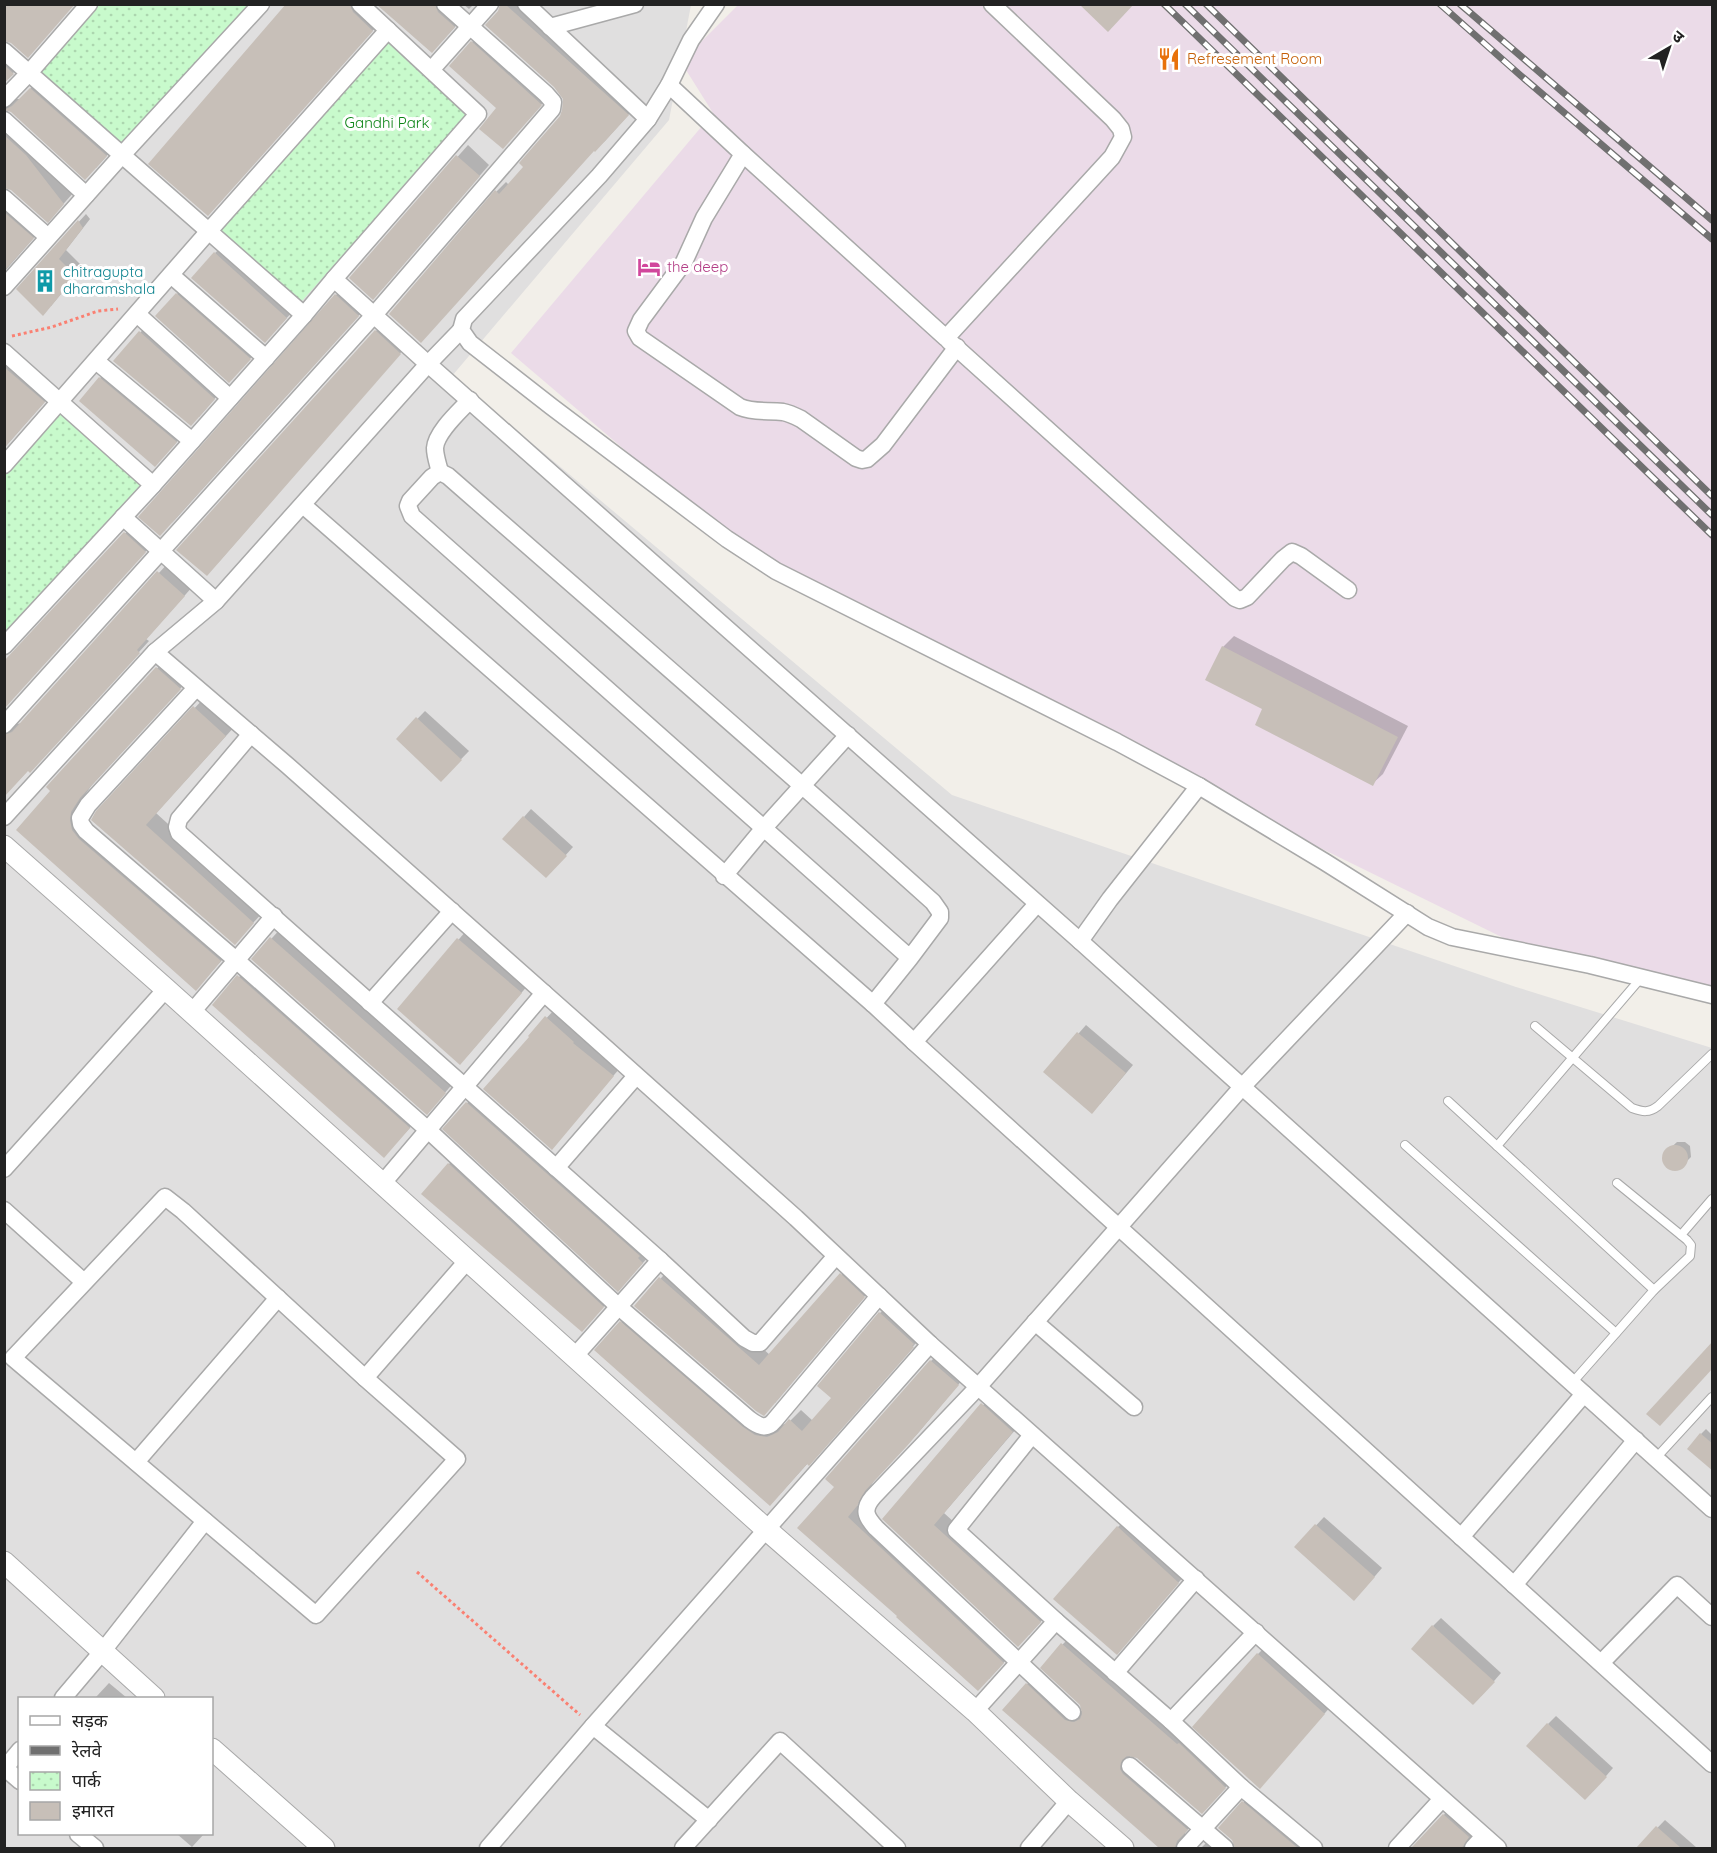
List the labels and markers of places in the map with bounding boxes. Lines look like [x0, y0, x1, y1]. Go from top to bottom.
restaurant icon: Refresement Room [1156, 46, 1182, 72]
place label: Refresement Room [1187, 49, 1322, 68]
hotel icon: the deep [636, 254, 662, 280]
place label: the deep [667, 257, 728, 276]
place label: chitragupta dharamshala [63, 262, 155, 298]
building icon: chitragupta dharamshala [32, 268, 58, 294]

